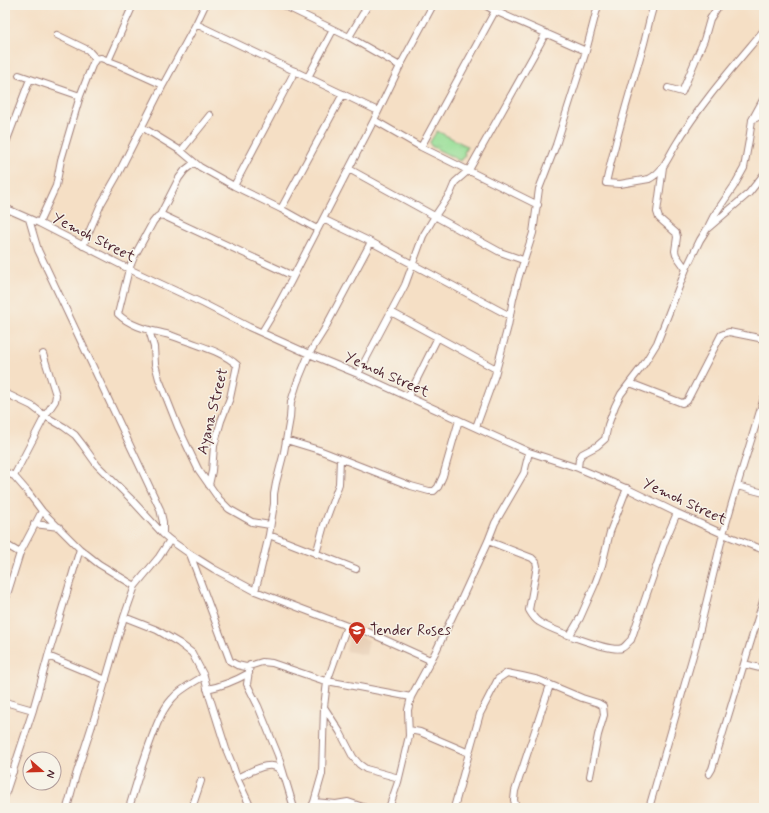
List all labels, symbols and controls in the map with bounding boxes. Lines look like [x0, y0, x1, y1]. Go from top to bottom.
street label: Yemoh Street [48, 208, 139, 268]
street label: Yemoh Street [341, 347, 432, 403]
street label: Ayana Street [193, 366, 233, 457]
street label: Yemoh Street [639, 474, 730, 530]
school or university icon: Tender Roses [347, 620, 367, 645]
place label: Tender Roses [370, 621, 451, 641]
north arrow [22, 751, 62, 791]
text: N [43, 768, 58, 780]

